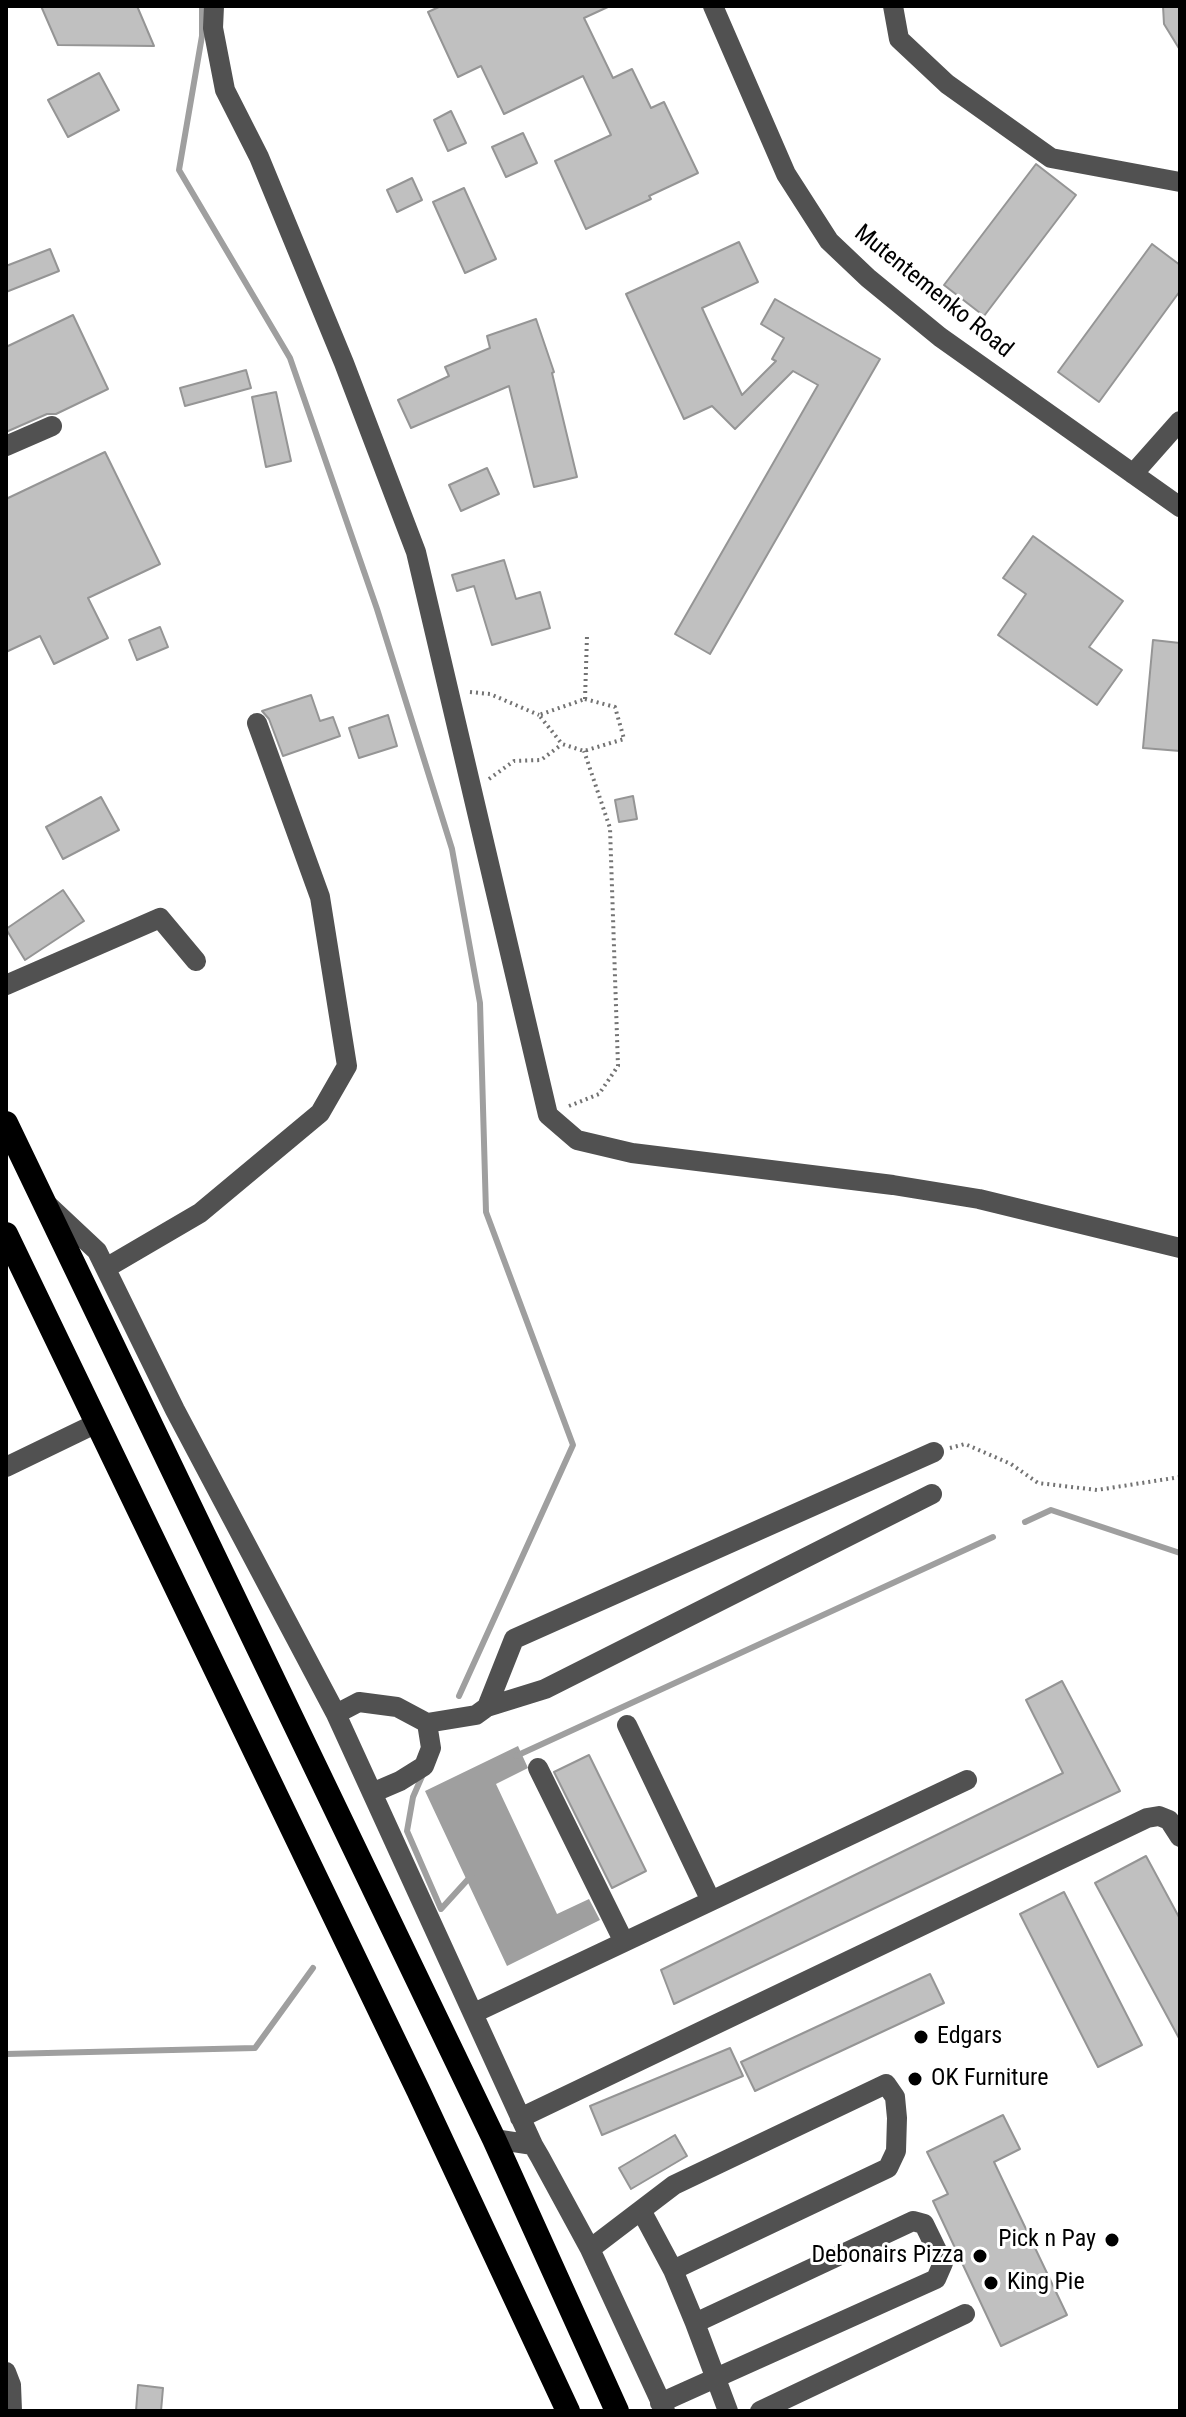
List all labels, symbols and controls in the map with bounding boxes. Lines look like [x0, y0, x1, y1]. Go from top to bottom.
street label: Mutentemenko Road [848, 219, 1018, 365]
place label: Edgars [937, 2023, 1002, 2051]
marker: Edgars [912, 2028, 930, 2046]
place label: OK Furniture [931, 2065, 1048, 2093]
marker: OK Furniture [906, 2070, 924, 2088]
place label: Pick n Pay [998, 2226, 1096, 2254]
marker: Pick n Pay [1103, 2231, 1121, 2249]
place label: Debonairs Pizza [811, 2242, 964, 2270]
marker: Debonairs Pizza [971, 2247, 989, 2265]
place label: King Pie [1007, 2269, 1085, 2297]
marker: King Pie [982, 2274, 1000, 2292]

